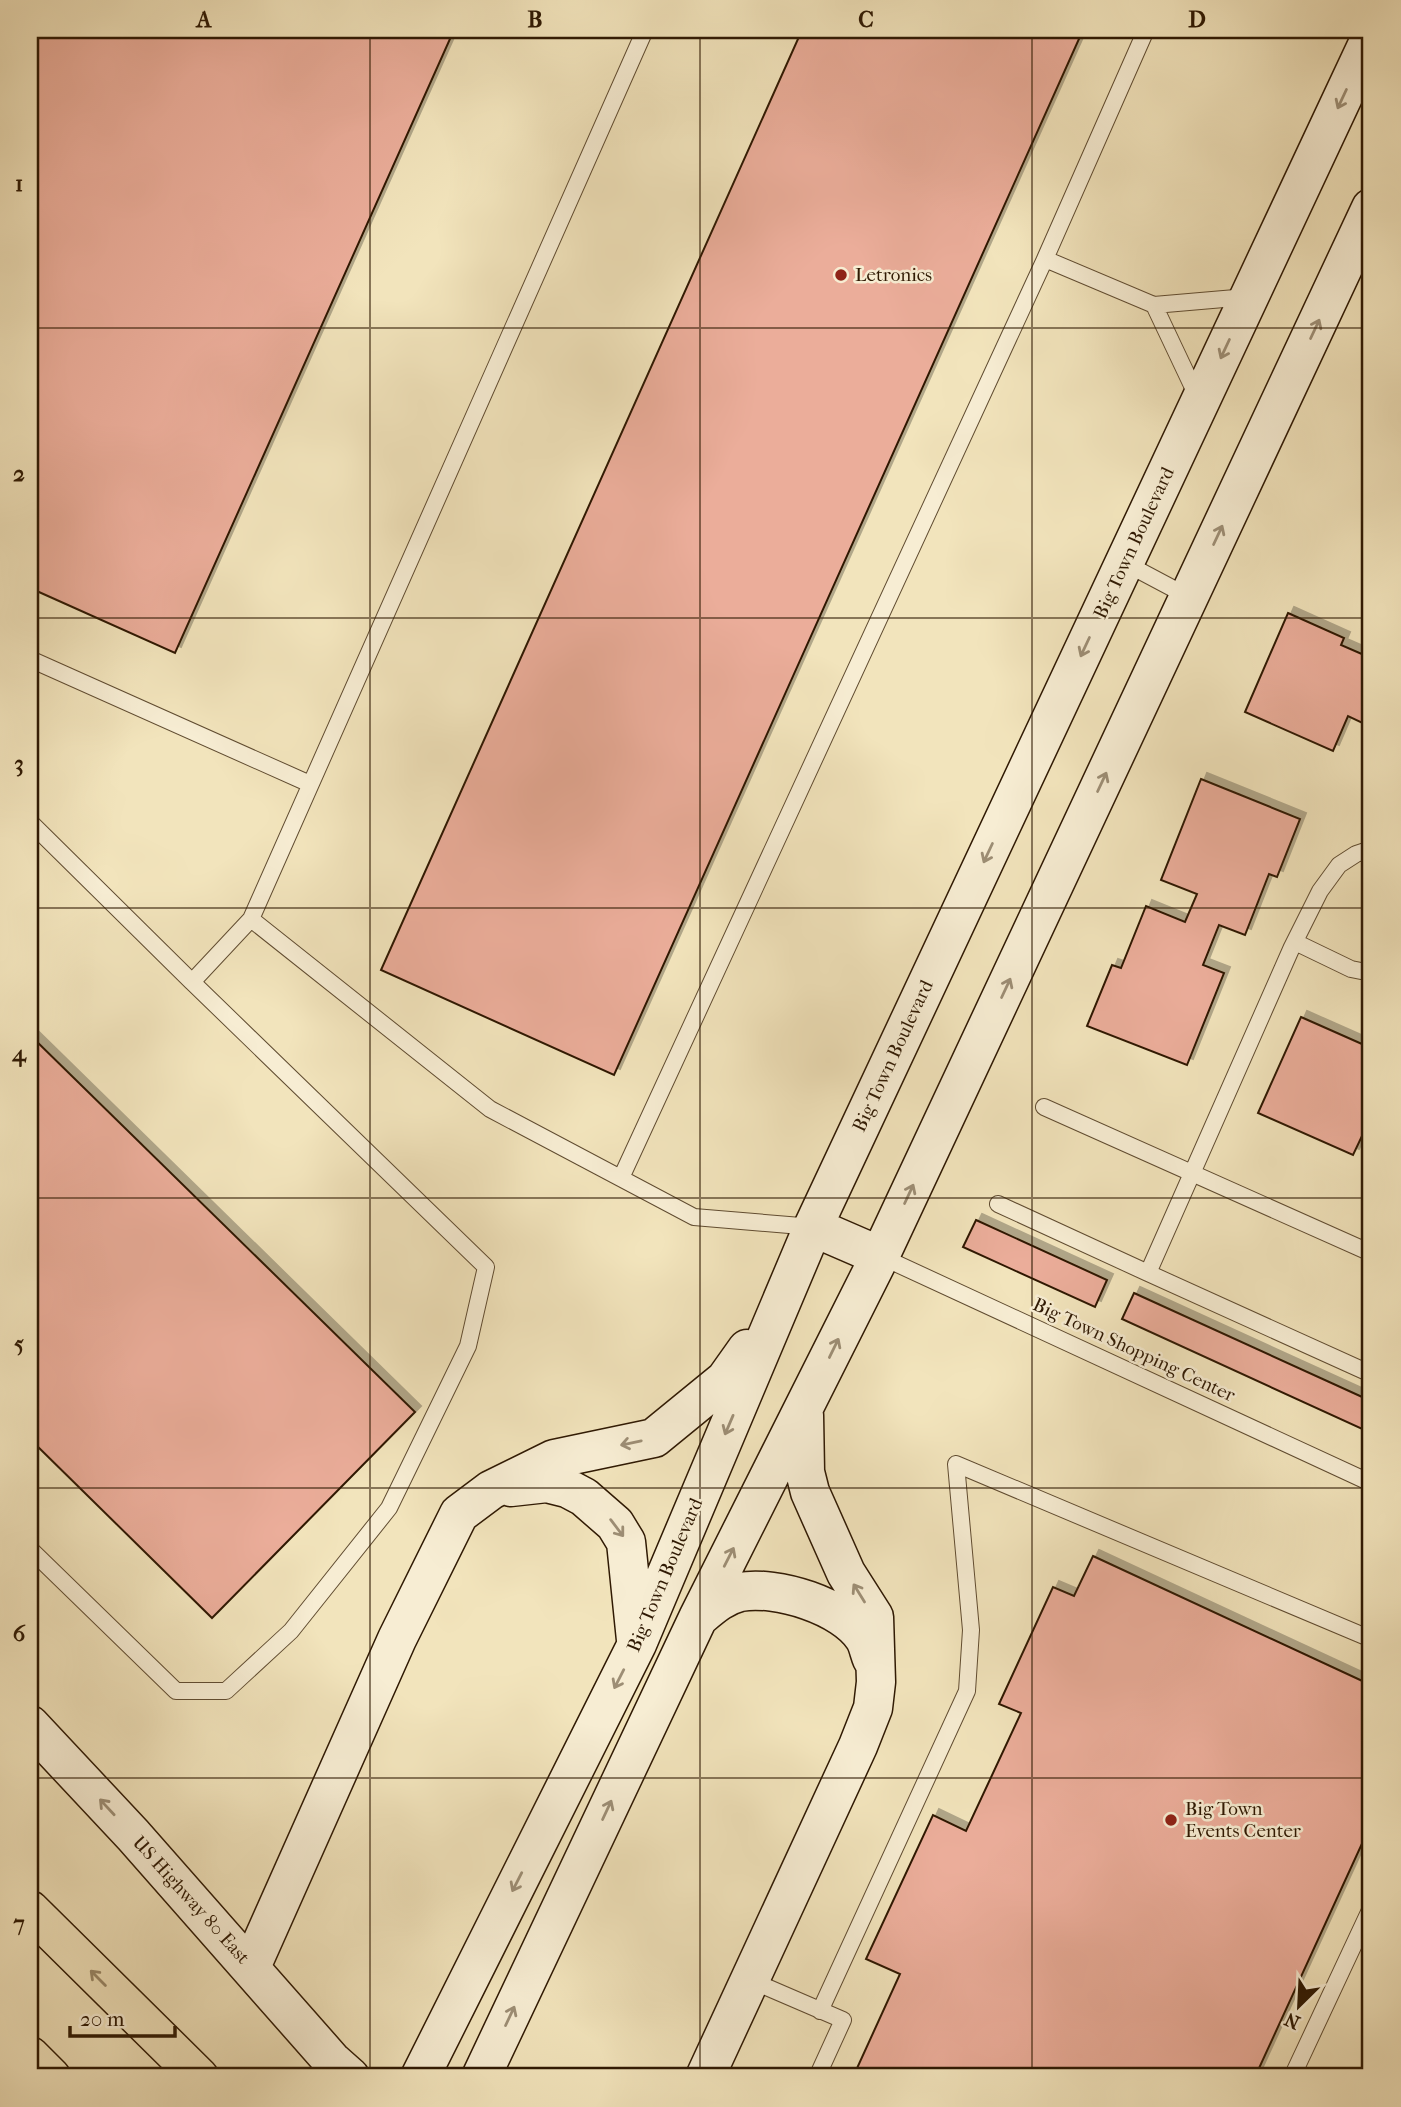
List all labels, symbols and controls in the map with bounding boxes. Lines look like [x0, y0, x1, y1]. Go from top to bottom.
text: A [195, 6, 213, 33]
text: B [528, 6, 543, 33]
text: C [858, 6, 874, 33]
text: D [1188, 6, 1206, 33]
one-way arrow [1335, 88, 1348, 109]
text: 1 [15, 170, 23, 197]
place label: Letronics [855, 264, 932, 286]
marker: Letronics [833, 267, 849, 283]
one-way arrow [1308, 319, 1322, 340]
one-way arrow [1218, 338, 1231, 360]
text: 2 [13, 460, 25, 487]
street label: Big Town Boulevard [1089, 463, 1179, 622]
one-way arrow [1212, 525, 1225, 546]
one-way arrow [1078, 636, 1091, 657]
text: 3 [14, 750, 24, 777]
one-way arrow [1096, 772, 1109, 793]
one-way arrow [981, 842, 995, 863]
street label: Big Town Boulevard [848, 976, 938, 1135]
one-way arrow [999, 978, 1013, 999]
text: 4 [11, 1040, 27, 1067]
one-way arrow [903, 1184, 916, 1205]
street label: Big Town Shopping Center [1029, 1293, 1239, 1407]
text: 5 [14, 1330, 24, 1357]
one-way arrow [828, 1338, 842, 1358]
one-way arrow [722, 1414, 735, 1435]
one-way arrow [620, 1436, 643, 1450]
street label: Big Town Boulevard [623, 1494, 708, 1655]
one-way arrow [609, 1518, 624, 1537]
one-way arrow [723, 1547, 736, 1568]
one-way arrow [852, 1584, 866, 1604]
text: 6 [13, 1620, 26, 1647]
one-way arrow [612, 1668, 626, 1689]
one-way arrow [99, 1798, 115, 1816]
place label: Big Town Events Center [1185, 1798, 1302, 1842]
one-way arrow [601, 1800, 615, 1821]
marker: Big Town Events Center [1163, 1812, 1179, 1828]
street label: US Highway 80 East [128, 1831, 254, 1969]
one-way arrow [509, 1871, 523, 1892]
text: 7 [12, 1910, 25, 1937]
one-way arrow [90, 1969, 107, 1986]
north arrow [1264, 1970, 1334, 2040]
scale bar [70, 1995, 175, 2039]
one-way arrow [504, 2005, 517, 2027]
text: 20 m [80, 2007, 125, 2031]
text: N [1281, 2007, 1304, 2034]

